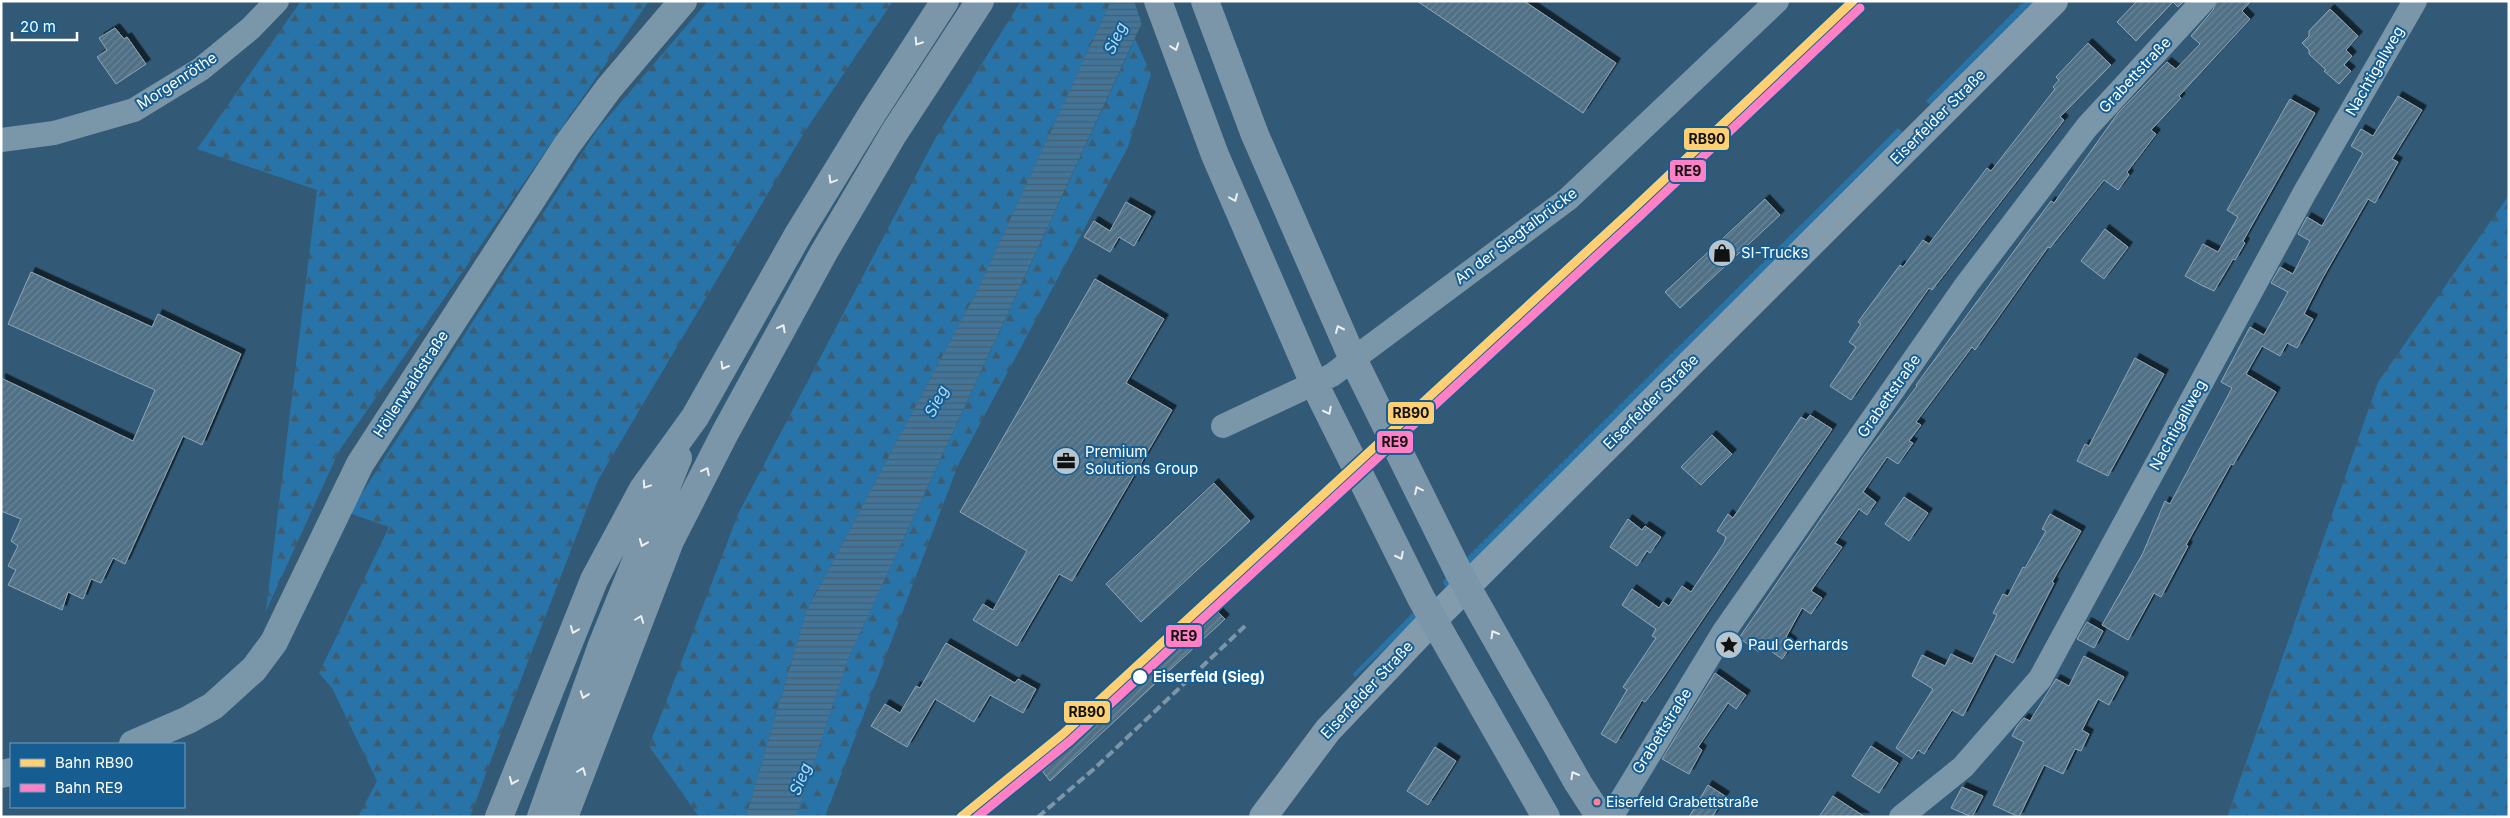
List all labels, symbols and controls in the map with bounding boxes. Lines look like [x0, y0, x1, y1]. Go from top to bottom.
scale bar [12, 10, 78, 42]
text: 20 m [20, 17, 56, 36]
water label: Sieg [1099, 19, 1131, 57]
street label: Nachtigallweg [2341, 22, 2408, 119]
street label: Grabettstraße [2094, 33, 2175, 117]
one-way arrow [915, 37, 925, 46]
one-way arrow [1169, 42, 1179, 51]
street label: Morgenröthe [133, 48, 220, 114]
street label: Eiserfelder Straße [1886, 65, 1989, 168]
line badge: RB90 [1683, 127, 1730, 151]
text: RB90 [1689, 130, 1726, 147]
line badge: RE9 [1669, 159, 1707, 183]
text: RE9 [1675, 162, 1701, 179]
one-way arrow [828, 174, 838, 183]
street label: An der Siegtalbrücke [1451, 183, 1581, 288]
one-way arrow [1227, 193, 1238, 202]
shop icon: SI-Trucks [1707, 238, 1737, 268]
place label: SI-Trucks [1741, 243, 1809, 262]
one-way arrow [776, 324, 786, 333]
one-way arrow [1335, 325, 1346, 334]
street label: Höllenwaldstraße [369, 327, 452, 441]
street label: Eiserfelder Straße [1599, 350, 1702, 453]
street label: Grabettstraße [1853, 350, 1924, 441]
one-way arrow [720, 360, 730, 369]
street label: Nachtigallweg [2145, 376, 2210, 473]
water label: Sieg [920, 382, 953, 420]
line badge: RB90 [1387, 401, 1435, 425]
text: RB90 [1393, 404, 1430, 421]
one-way arrow [1322, 406, 1332, 415]
line badge: RE9 [1376, 430, 1414, 454]
text: RE9 [1382, 433, 1408, 450]
place label: Premium Solutions Group [1085, 442, 1198, 478]
office icon: Premium Solutions Group [1051, 446, 1081, 476]
one-way arrow [700, 467, 710, 476]
one-way arrow [643, 479, 652, 489]
one-way arrow [1414, 487, 1424, 496]
one-way arrow [639, 539, 649, 547]
one-way arrow [1394, 551, 1404, 560]
one-way arrow [634, 616, 644, 624]
line badge: RE9 [1165, 624, 1203, 648]
one-way arrow [569, 626, 579, 634]
text: RE9 [1171, 627, 1197, 644]
one-way arrow [1490, 630, 1500, 639]
place icon: Paul Gerhards [1714, 630, 1744, 660]
place label: Paul Gerhards [1748, 635, 1848, 654]
street label: Eiserfelder Straße [1316, 637, 1417, 743]
place label: Eiserfeld (Sieg) [1153, 667, 1265, 686]
marker: Eiserfeld (Sieg) [1131, 668, 1149, 686]
street label: Grabettstraße [1628, 684, 1695, 777]
one-way arrow [580, 690, 590, 698]
line badge: RB90 [1063, 700, 1111, 724]
text: RB90 [1069, 703, 1106, 720]
legend [10, 743, 185, 808]
text: Bahn RB90 [55, 753, 133, 772]
water label: Sieg [785, 760, 816, 798]
one-way arrow [576, 767, 586, 776]
one-way arrow [1570, 772, 1580, 781]
one-way arrow [509, 777, 519, 785]
text: Bahn RE9 [55, 778, 123, 797]
place label: Eiserfeld Grabettstraße [1606, 793, 1759, 810]
marker: Eiserfeld Grabettstraße [1592, 797, 1602, 807]

